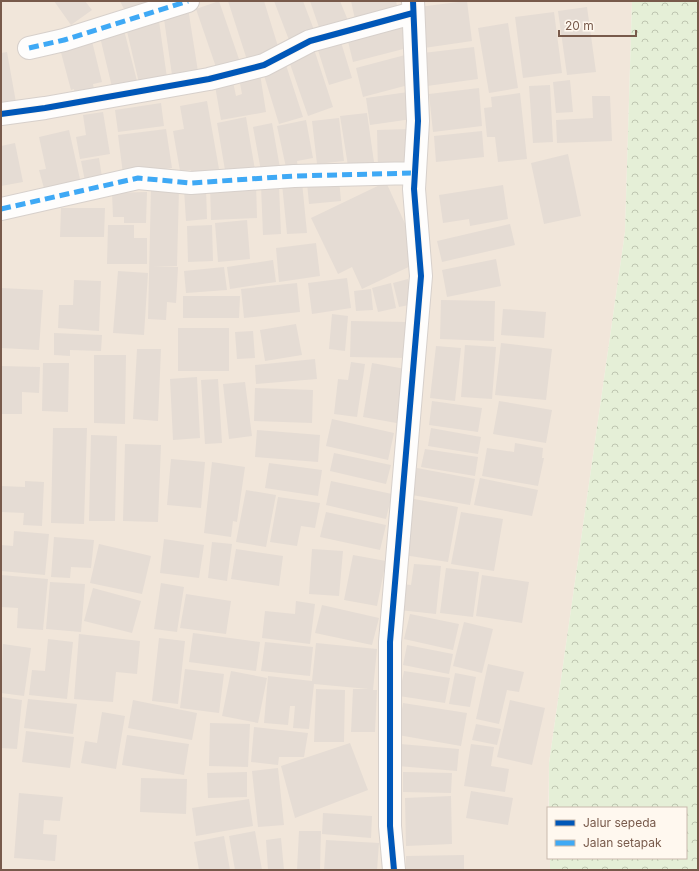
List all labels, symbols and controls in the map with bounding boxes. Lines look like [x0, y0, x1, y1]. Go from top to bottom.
scale bar [559, 12, 636, 38]
text: 20 m [565, 18, 594, 33]
legend [547, 807, 687, 859]
text: Jalur sepeda [583, 815, 656, 830]
text: Jalan setapak [583, 835, 662, 850]

